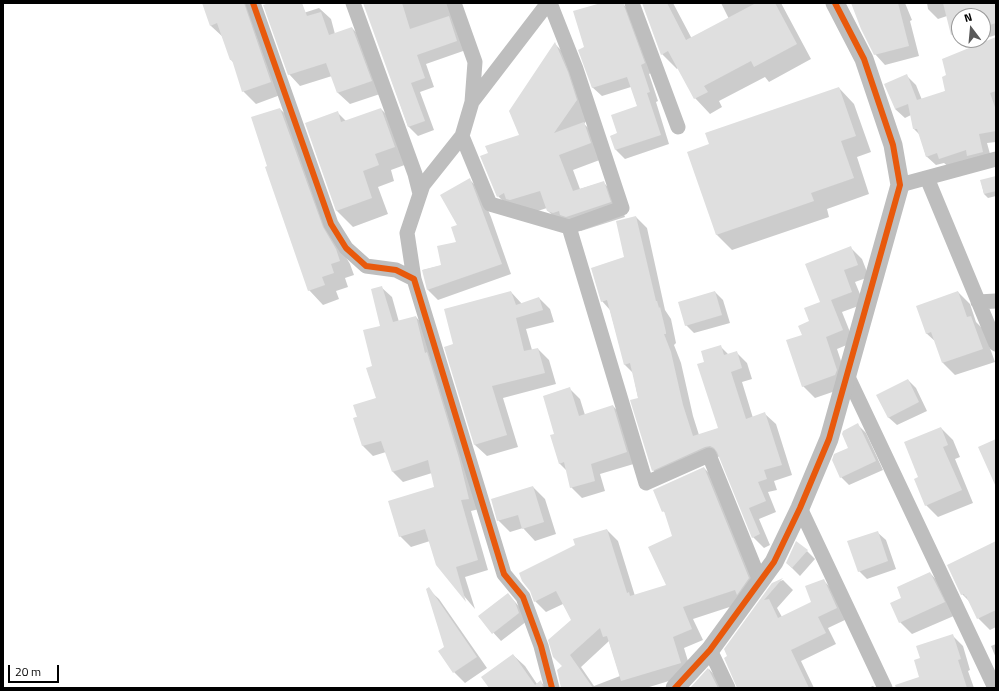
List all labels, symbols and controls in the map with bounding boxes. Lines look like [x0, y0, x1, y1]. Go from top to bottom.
north arrow [951, 8, 991, 48]
text: N [962, 9, 974, 26]
scale bar [10, 657, 61, 683]
text: 20 m [15, 662, 41, 681]

